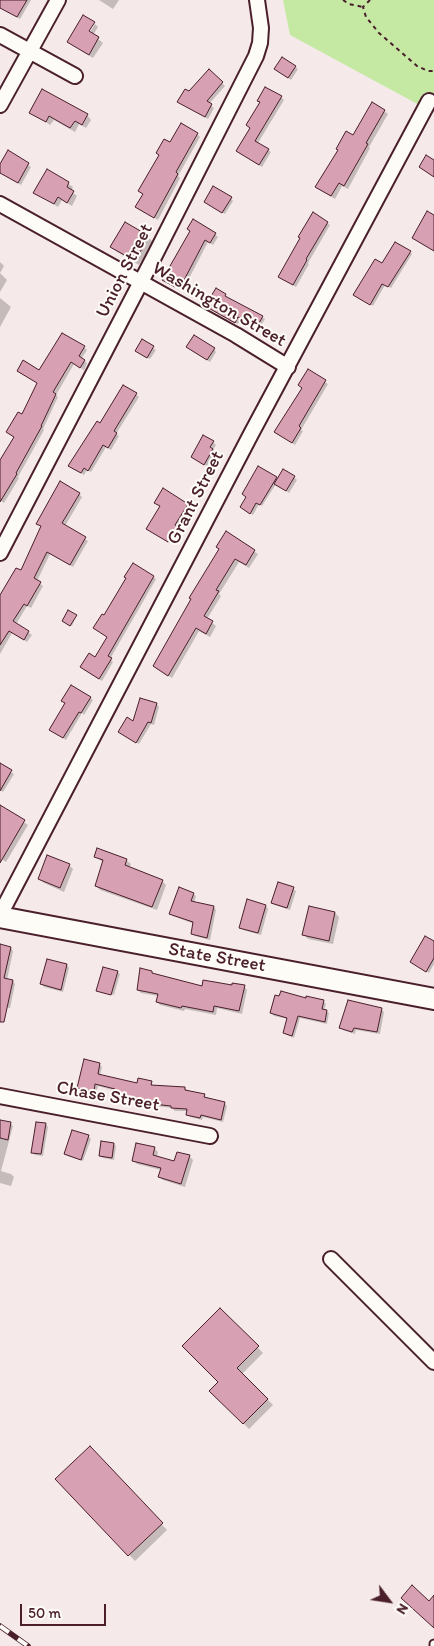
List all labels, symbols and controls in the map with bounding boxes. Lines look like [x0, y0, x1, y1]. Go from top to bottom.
street label: Union Street [92, 220, 158, 322]
street label: Washington Street [148, 257, 290, 353]
street label: Grant Street [163, 447, 229, 549]
street label: State Street [167, 938, 267, 978]
street label: Chase Street [55, 1077, 161, 1117]
north arrow [364, 1576, 414, 1626]
scale bar [22, 1594, 109, 1626]
text: N [393, 1601, 412, 1617]
text: 50 m [28, 1604, 61, 1622]

